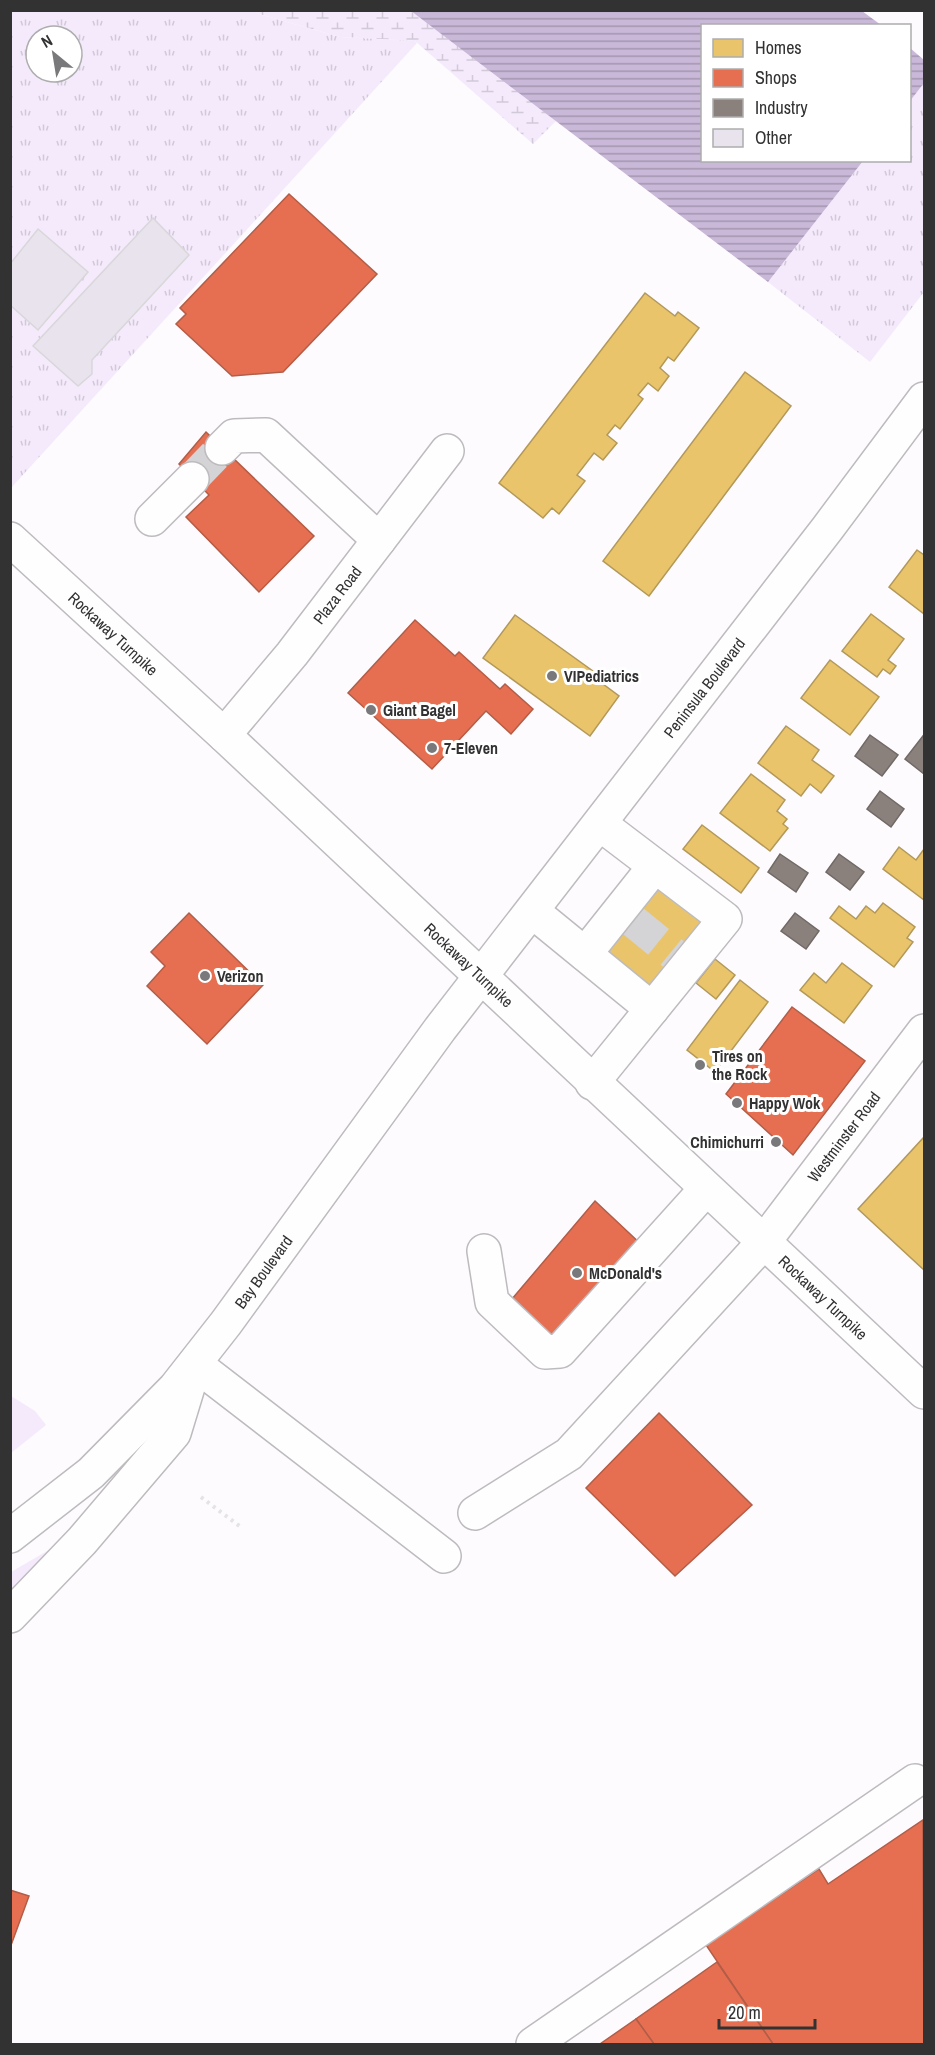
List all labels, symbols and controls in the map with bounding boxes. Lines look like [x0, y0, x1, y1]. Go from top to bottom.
north arrow [24, 24, 84, 84]
legend [701, 24, 911, 162]
text: N [37, 29, 56, 53]
text: Homes [755, 35, 802, 60]
text: Shops [755, 65, 797, 90]
text: Industry [755, 95, 808, 120]
text: Other [755, 125, 792, 150]
street label: Plaza Road [308, 561, 366, 629]
street label: Rockaway Turnpike [64, 587, 163, 680]
street label: Peninsula Boulevard [658, 633, 750, 742]
place label: VIPediatrics [564, 665, 639, 687]
marker: VIPediatrics [545, 669, 559, 683]
place label: Giant Bagel [383, 699, 456, 721]
marker: Giant Bagel [364, 703, 378, 717]
place label: 7-Eleven [444, 737, 498, 759]
marker: 7-Eleven [425, 741, 439, 755]
street label: Rockaway Turnpike [420, 918, 518, 1012]
place label: Verizon [217, 965, 263, 987]
marker: Verizon [198, 969, 212, 983]
place label: Tires on the Rock [712, 1045, 768, 1085]
marker: Tires on the Rock [693, 1058, 707, 1072]
street label: Westminster Road [802, 1087, 885, 1187]
place label: Happy Wok [749, 1092, 821, 1114]
marker: Happy Wok [730, 1096, 744, 1110]
place label: Chimichurri [690, 1131, 764, 1153]
marker: Chimichurri [769, 1135, 783, 1149]
street label: Bay Boulevard [229, 1231, 297, 1313]
street label: Rockaway Turnpike [774, 1250, 873, 1345]
place label: McDonald's [589, 1262, 662, 1284]
marker: McDonald's [570, 1266, 584, 1280]
scale bar [719, 1992, 815, 2030]
text: 20 m [728, 2000, 761, 2025]

